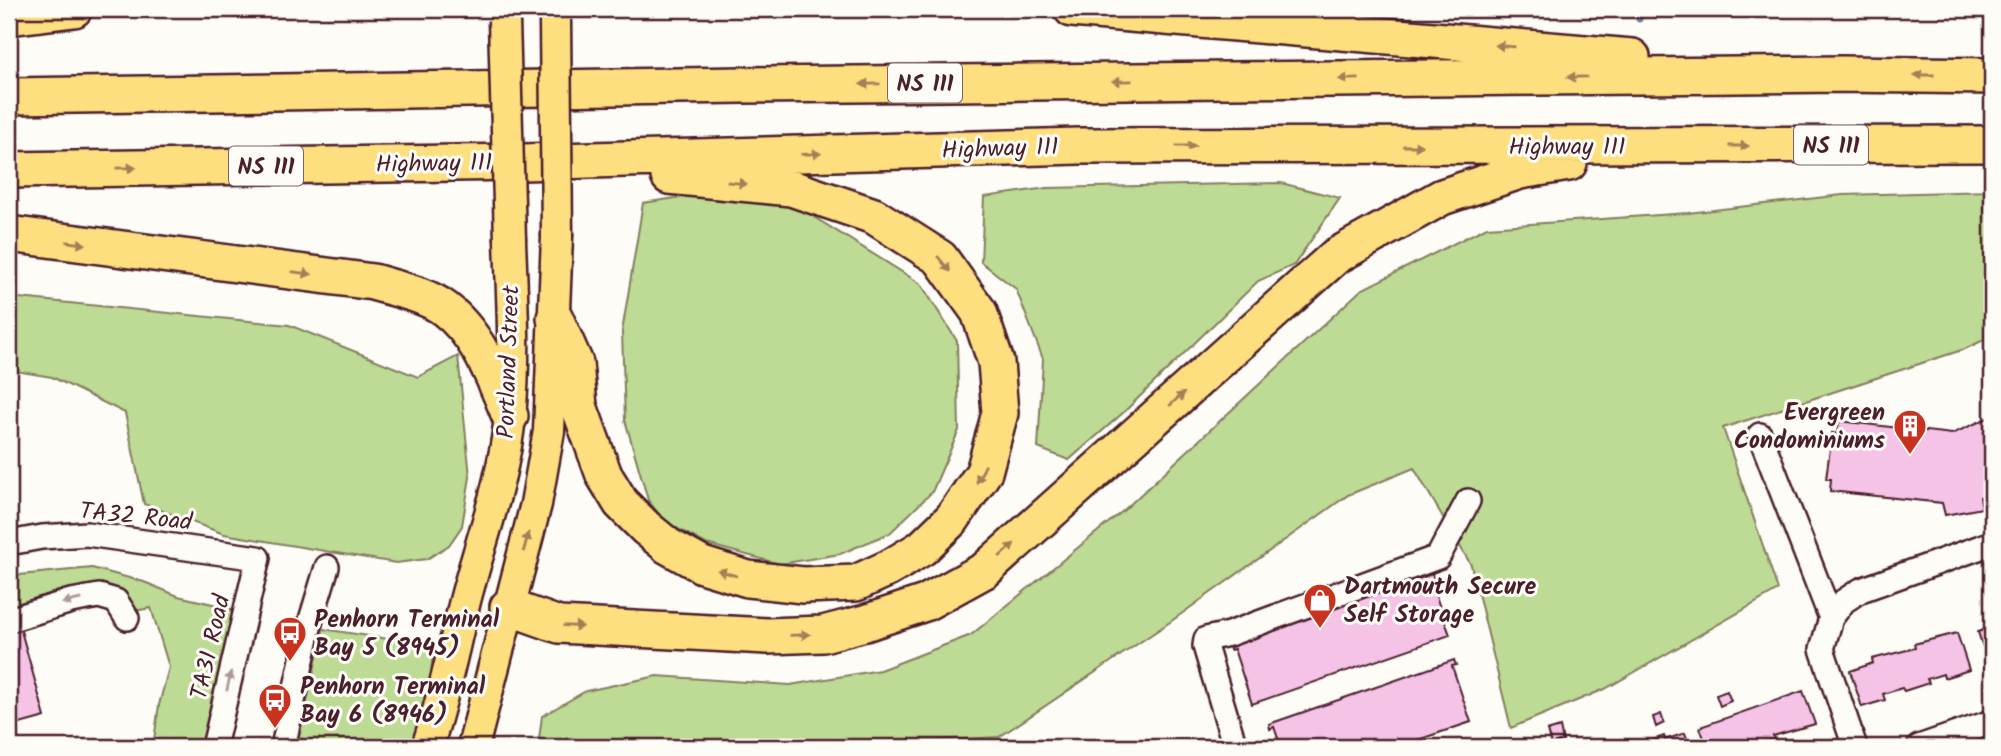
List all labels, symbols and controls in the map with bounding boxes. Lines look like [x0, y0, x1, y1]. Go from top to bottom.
one-way arrow [1493, 40, 1515, 51]
road number: NS 111 [888, 64, 962, 102]
one-way arrow [1913, 69, 1935, 81]
one-way arrow [1566, 71, 1588, 83]
one-way arrow [1338, 73, 1360, 85]
one-way arrow [1111, 75, 1133, 87]
one-way arrow [859, 78, 881, 90]
road number: NS 111 [1794, 126, 1868, 164]
street label: Highway 111 [941, 128, 1059, 171]
street label: Highway 111 [1509, 128, 1625, 167]
one-way arrow [1175, 140, 1197, 152]
one-way arrow [1402, 140, 1424, 152]
one-way arrow [1728, 140, 1750, 152]
street label: Highway 111 [375, 144, 493, 185]
road number: NS 111 [229, 146, 303, 186]
one-way arrow [800, 148, 822, 159]
one-way arrow [115, 162, 137, 174]
one-way arrow [726, 178, 748, 189]
one-way arrow [66, 237, 88, 248]
one-way arrow [936, 256, 951, 273]
one-way arrow [291, 267, 313, 278]
street label: Portland Street [487, 284, 532, 439]
one-way arrow [1168, 391, 1186, 407]
place label: Evergreen Condominiums [1734, 394, 1885, 461]
building icon: Evergreen Condominiums [1891, 407, 1929, 456]
one-way arrow [976, 464, 987, 484]
street label: TA32 Road [78, 492, 195, 543]
one-way arrow [521, 531, 531, 552]
one-way arrow [998, 542, 1016, 558]
one-way arrow [716, 567, 737, 577]
place label: Dartmouth Secure Self Storage [1344, 568, 1537, 635]
shop icon: Dartmouth Secure Self Storage [1301, 581, 1339, 630]
street label: TA31 Road [180, 590, 243, 704]
one-way arrow [61, 596, 83, 607]
place label: Penhorn Terminal Bay 5 (8945) [314, 601, 500, 668]
bus stop icon: Penhorn Terminal Bay 5 (8945) [271, 614, 309, 663]
one-way arrow [562, 620, 584, 631]
one-way arrow [789, 629, 811, 640]
place label: Penhorn Terminal Bay 6 (8946) [300, 668, 486, 735]
one-way arrow [223, 670, 234, 692]
bus stop icon: Penhorn Terminal Bay 6 (8946) [256, 681, 294, 730]

